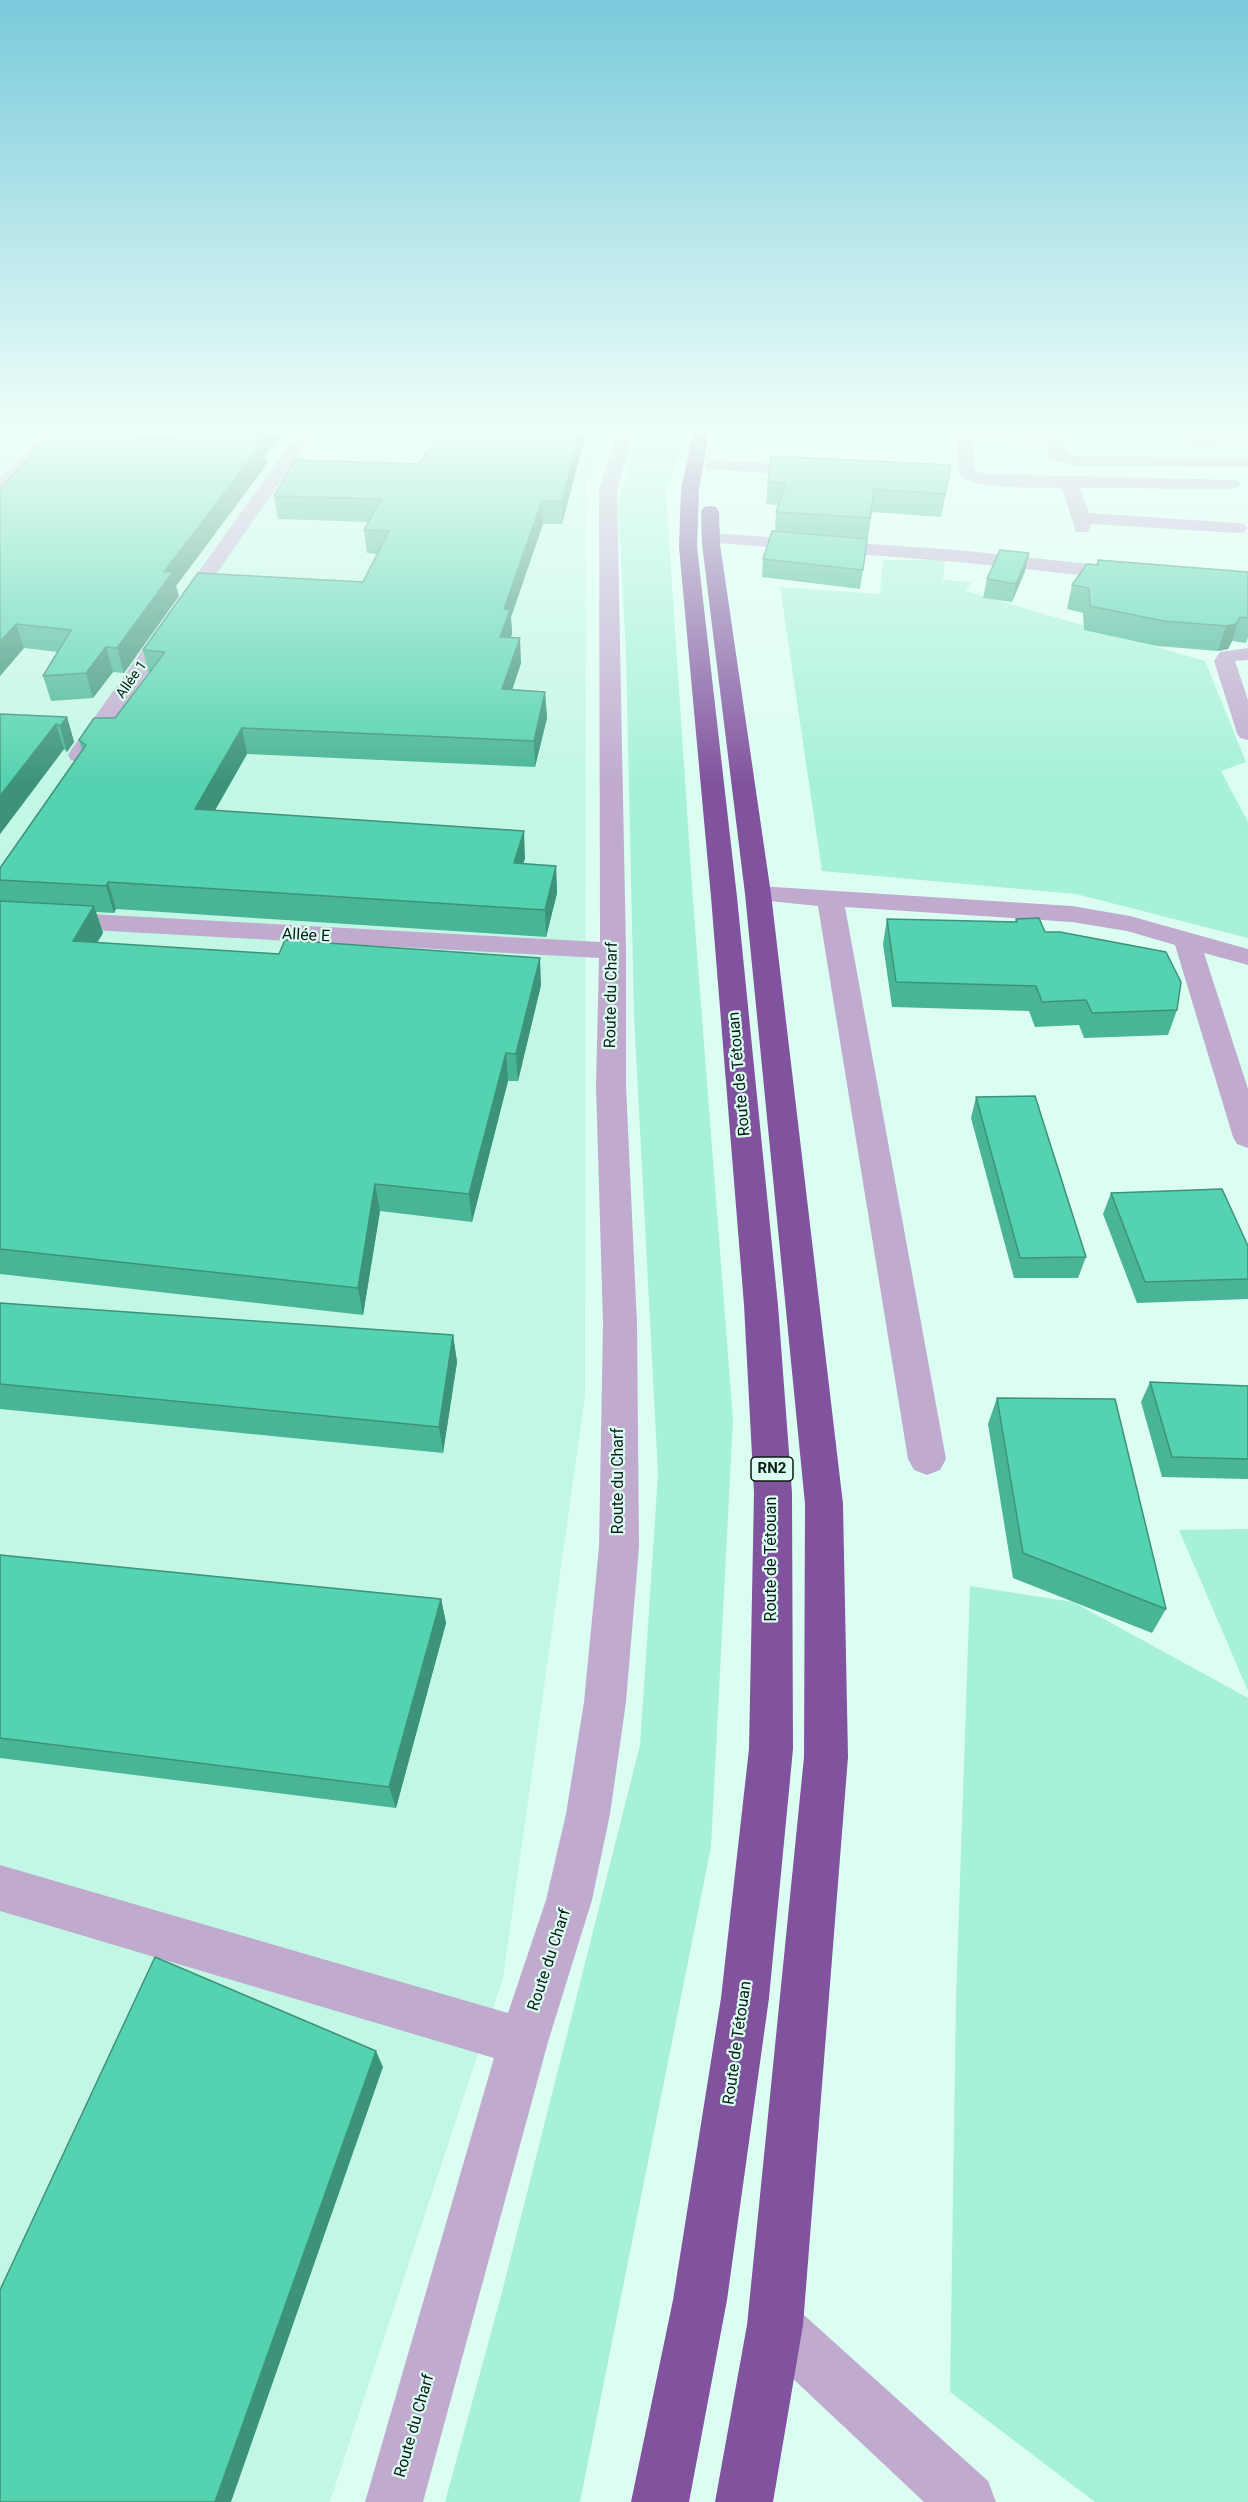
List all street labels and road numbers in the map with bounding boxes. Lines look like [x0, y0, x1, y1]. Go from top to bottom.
street label: Allée 1 [113, 658, 151, 702]
street label: Allée E [281, 925, 331, 947]
street label: Route du Charf [601, 942, 623, 1048]
street label: Route de Tétouan [725, 1011, 755, 1137]
street label: Route du Charf [609, 1428, 629, 1534]
road number: RN2 [751, 1457, 793, 1481]
street label: Route de Tétouan [762, 1497, 782, 1621]
street label: Route du Charf [524, 1906, 576, 2014]
street label: Route de Tétouan [720, 1980, 756, 2106]
street label: Route du Charf [391, 2372, 439, 2480]

